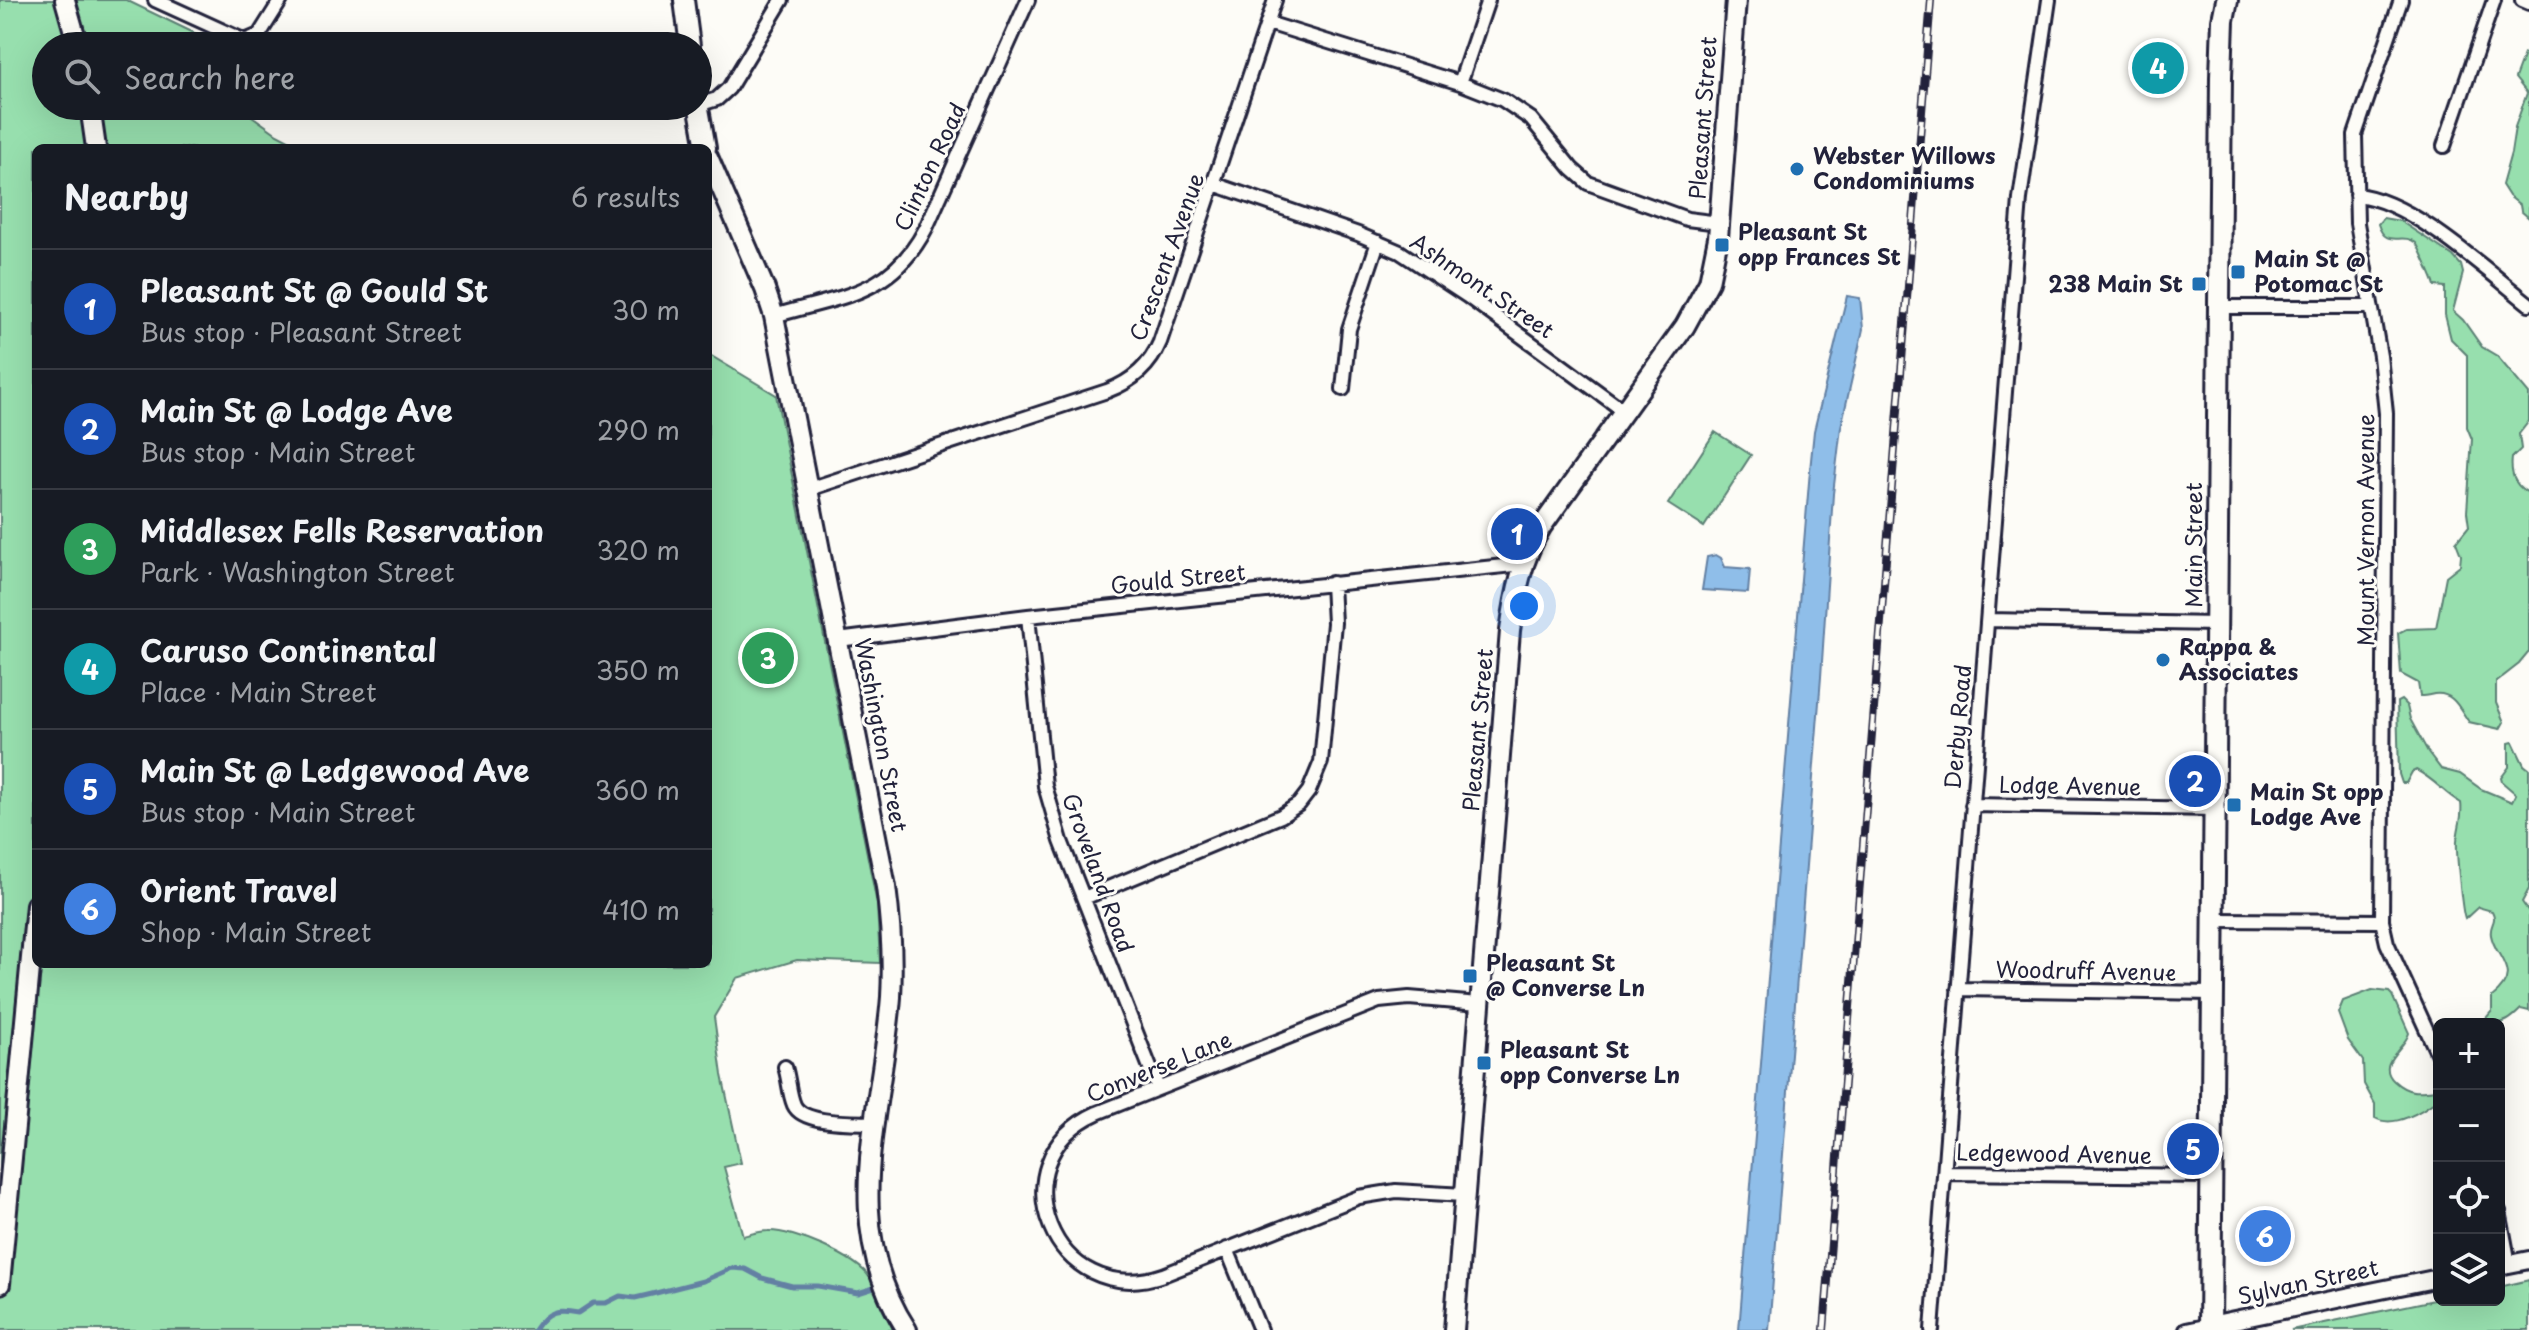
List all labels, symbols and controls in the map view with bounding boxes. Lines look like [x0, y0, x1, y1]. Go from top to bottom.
search box [32, 32, 712, 120]
street label: Pleasant Street [1679, 35, 1724, 201]
pin: 4 [2132, 38, 2184, 98]
icon: search [60, 54, 104, 98]
text: Search here [124, 54, 296, 99]
street label: Clinton Road [885, 97, 973, 236]
place label: Webster Willows Condominiums [1813, 138, 1996, 196]
marker: Webster Willows Condominiums [1788, 160, 1806, 178]
street label: Crescent Avenue [1120, 168, 1211, 345]
text: Nearby [64, 170, 189, 222]
text: 6 results [571, 177, 680, 216]
place label: Pleasant St opp Frances St [1738, 214, 1901, 272]
street label: Ashmont Street [1404, 224, 1562, 345]
marker: Pleasant St opp Frances St [1713, 236, 1731, 254]
place label: Main St @ Potomac St [2254, 241, 2383, 299]
marker: Main St @ Potomac St [2229, 263, 2247, 281]
place label: 238 Main St [2048, 266, 2183, 299]
text: Pleasant St @ Gould St [140, 267, 488, 312]
marker: 238 Main St [2190, 275, 2208, 293]
text: 1 [84, 290, 96, 329]
text: 30 m [612, 290, 680, 329]
text: Bus stop · Pleasant Street [140, 312, 462, 351]
text: Main St @ Lodge Ave [140, 387, 453, 432]
text: 2 [81, 410, 99, 449]
text: 290 m [597, 410, 680, 449]
street label: Mount Vernon Avenue [2348, 414, 2381, 646]
text: Bus stop · Main Street [140, 432, 415, 471]
street label: Main Street [2176, 482, 2209, 608]
pin: 1 [1491, 504, 1543, 564]
text: Middlesex Fells Reservation [140, 507, 544, 552]
text: 3 [81, 530, 99, 569]
text: 320 m [596, 530, 680, 569]
text: Park · Washington Street [140, 552, 455, 591]
street label: Gould Street [1109, 554, 1247, 601]
your location [1504, 586, 1544, 626]
text: Caruso Continental [140, 627, 437, 672]
pin: 3 [742, 628, 794, 688]
place label: Rappa & Associates [2179, 629, 2298, 687]
street label: Washington Street [848, 635, 917, 834]
street label: Pleasant Street [1453, 647, 1500, 813]
text: 4 [81, 650, 99, 689]
text: 350 m [596, 650, 680, 689]
marker: Rappa & Associates [2154, 651, 2172, 669]
street label: Derby Road [1935, 663, 1978, 791]
text: Place · Main Street [140, 672, 377, 711]
text: Main St @ Ledgewood Ave [140, 747, 529, 792]
pin: 2 [2169, 751, 2221, 811]
street label: Lodge Avenue [1999, 767, 2142, 802]
text: 5 [82, 770, 98, 809]
text: 360 m [595, 770, 680, 809]
place label: Main St opp Lodge Ave [2250, 774, 2384, 832]
street label: Groveland Road [1055, 788, 1144, 957]
text: Bus stop · Main Street [140, 792, 415, 831]
marker: Main St opp Lodge Ave [2225, 796, 2243, 814]
text: Orient Travel [140, 867, 337, 912]
text: 6 [81, 890, 99, 929]
text: 410 m [602, 890, 680, 929]
text: Shop · Main Street [140, 912, 371, 951]
place label: Pleasant St @ Converse Ln [1486, 945, 1645, 1003]
street label: Woodruff Avenue [1995, 951, 2177, 988]
marker: Pleasant St @ Converse Ln [1461, 967, 1479, 985]
map controls [2433, 1018, 2505, 1306]
button: + [2433, 1018, 2505, 1090]
street label: Converse Lane [1081, 1021, 1236, 1110]
place label: Pleasant St opp Converse Ln [1500, 1032, 1680, 1090]
marker: Pleasant St opp Converse Ln [1475, 1054, 1493, 1072]
button: − [2433, 1090, 2505, 1162]
pin: 5 [2167, 1119, 2219, 1179]
street label: Ledgewood Avenue [1956, 1134, 2152, 1171]
button: locate [2433, 1162, 2505, 1234]
pin: 6 [2239, 1206, 2291, 1266]
button: layers [2433, 1234, 2505, 1306]
street label: Sylvan Street [2235, 1250, 2381, 1311]

